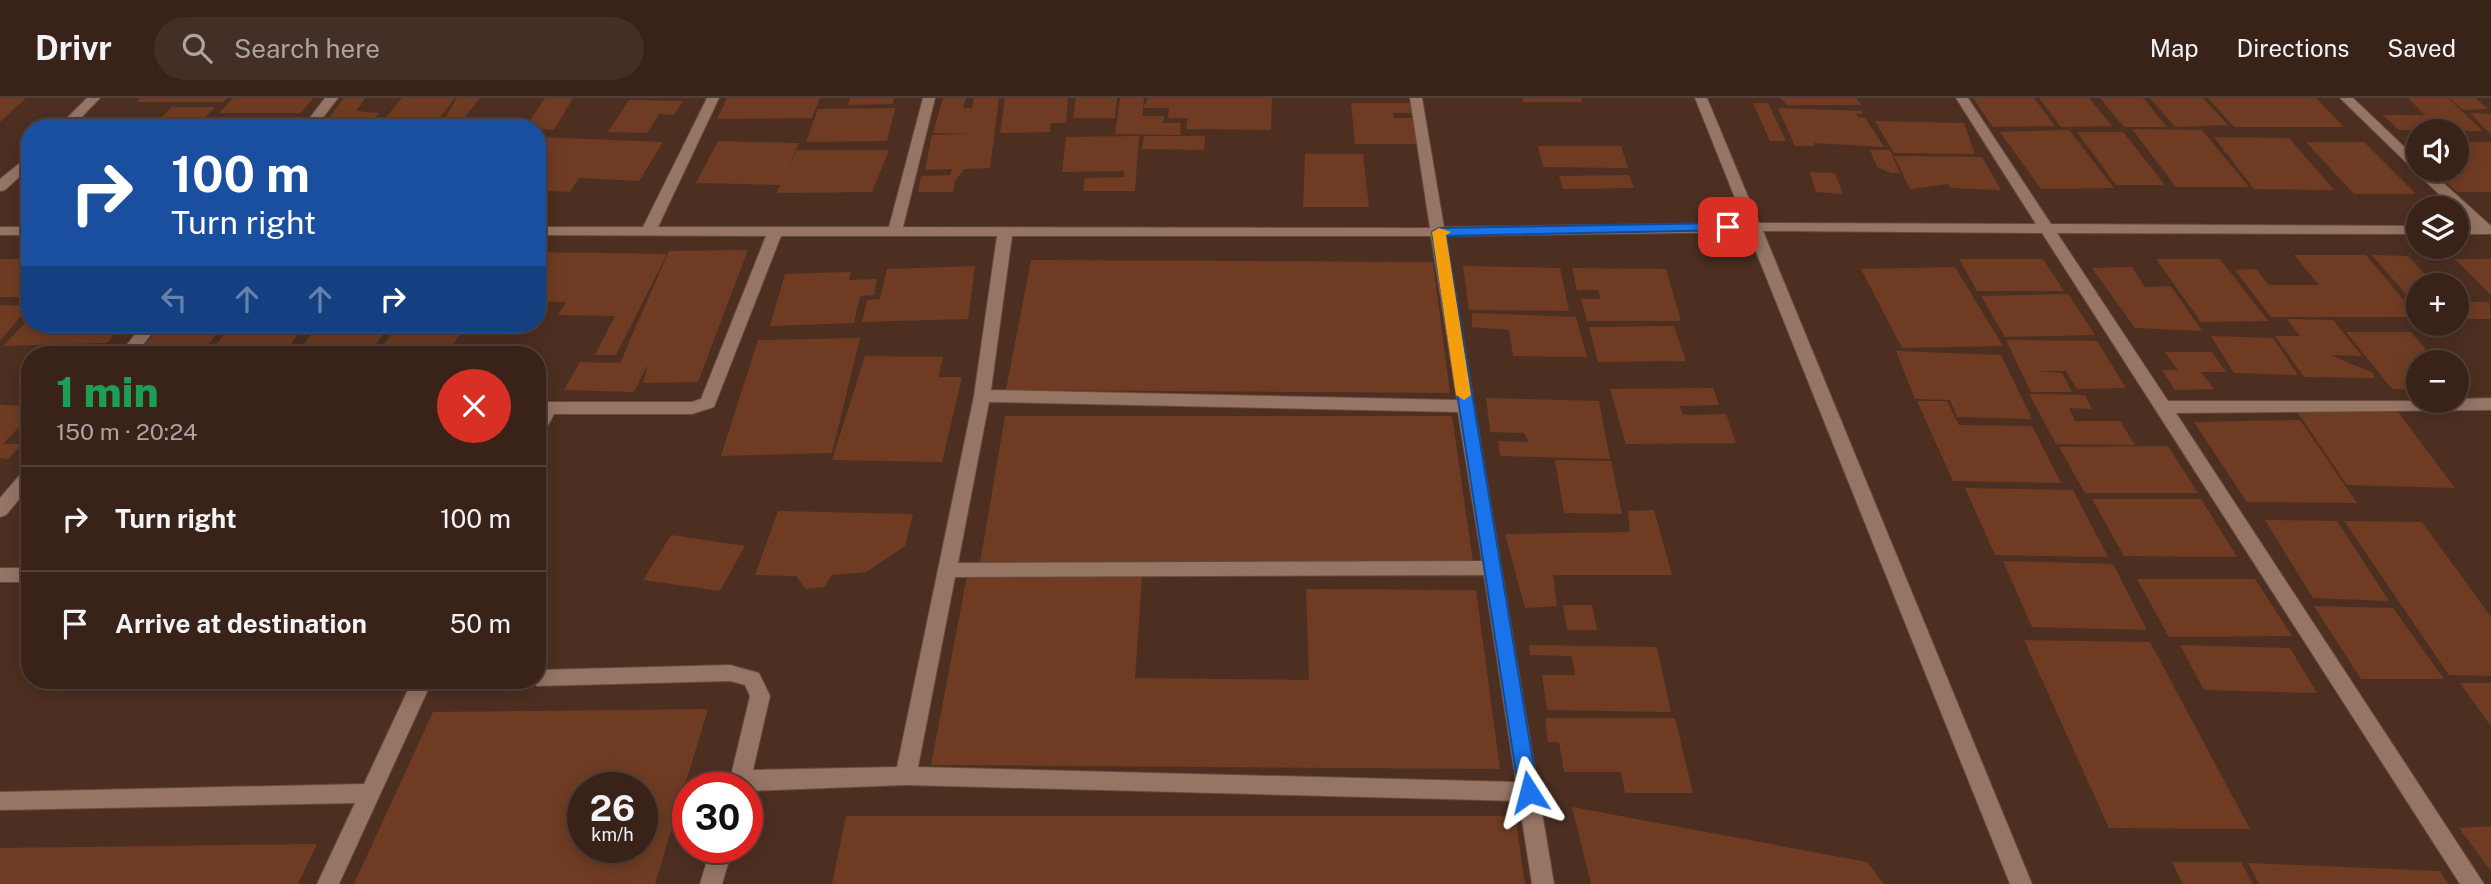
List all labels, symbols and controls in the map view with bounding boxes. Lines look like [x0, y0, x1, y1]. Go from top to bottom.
search box [154, 17, 644, 80]
text: Drivr [35, 29, 112, 67]
icon: search [178, 29, 216, 67]
text: Search here [234, 33, 380, 64]
text: Map [2150, 34, 2199, 62]
text: Directions [2237, 34, 2349, 62]
text: Saved [2387, 34, 2456, 62]
map controls [2406, 119, 2469, 413]
button: sound [2406, 119, 2469, 182]
text: 100 m [171, 145, 310, 203]
icon: right [56, 147, 147, 238]
button: layers [2406, 196, 2469, 259]
pin [1698, 197, 1758, 257]
text: Turn right [171, 204, 316, 241]
icon: arrive [1709, 208, 1747, 246]
button: + [2406, 273, 2469, 336]
icon: left [155, 280, 193, 318]
icon: ahead [228, 280, 266, 318]
icon: ahead [301, 280, 339, 318]
icon: right [374, 280, 412, 318]
button: − [2406, 350, 2469, 413]
text: 1 min [56, 367, 159, 416]
button: close [437, 369, 511, 443]
text: 150 m · 20:24 [56, 418, 198, 445]
icon: right [56, 500, 94, 538]
text: Turn right [115, 503, 237, 534]
text: 100 m [440, 503, 511, 534]
icon: arrive [56, 605, 94, 643]
text: Arrive at destination [115, 608, 367, 639]
text: 50 m [450, 608, 511, 639]
position arrow [1492, 755, 1566, 829]
speed limit sign: 30 [672, 772, 763, 863]
text: 26 [590, 788, 635, 829]
text: km/h [591, 824, 634, 845]

